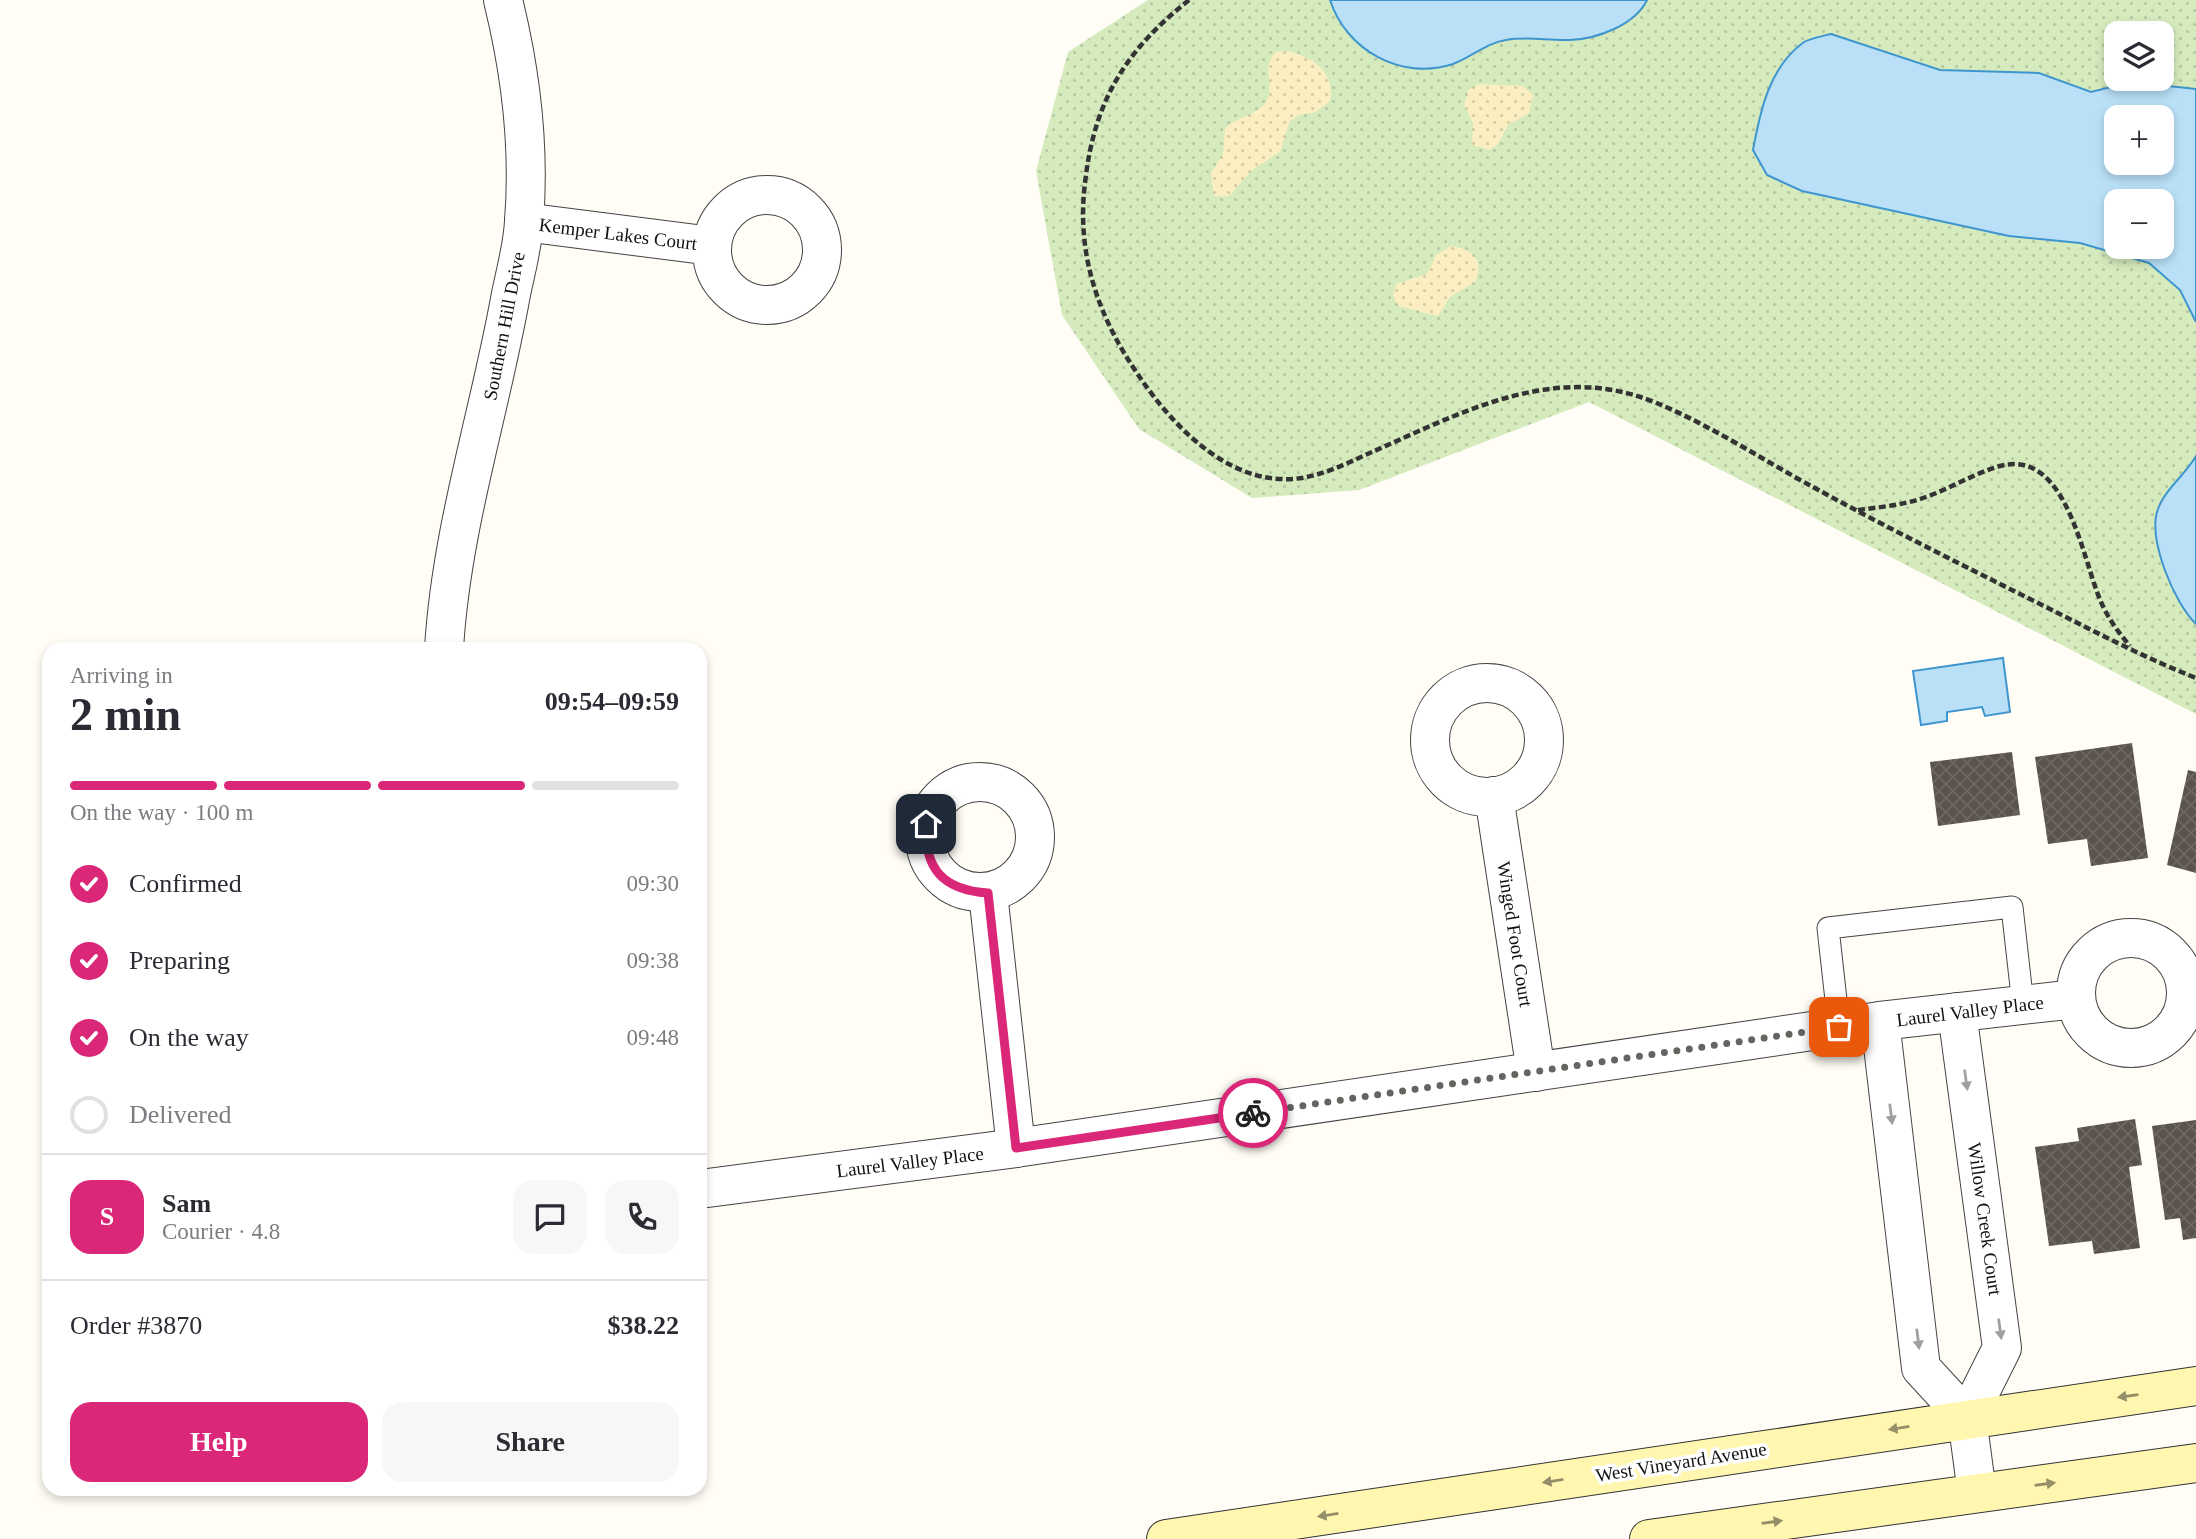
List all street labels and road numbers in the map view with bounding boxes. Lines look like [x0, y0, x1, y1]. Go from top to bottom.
street label: Kemper Lakes Court [538, 214, 699, 254]
street label: Southern Hill Drive [479, 250, 529, 402]
street label: Winged Foot Court [1493, 860, 1537, 1009]
street label: Laurel Valley Place [1895, 992, 2045, 1030]
street label: Willow Creek Court [1964, 1141, 2006, 1298]
street label: Laurel Valley Place [835, 1143, 985, 1181]
street label: West Vineyard Avenue [1594, 1438, 1768, 1486]

